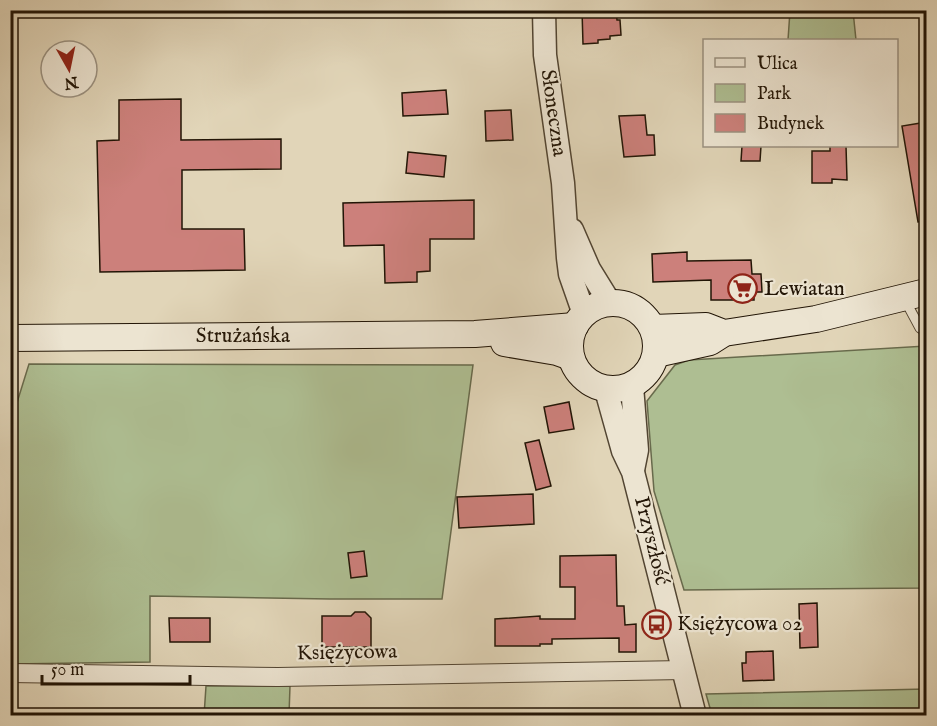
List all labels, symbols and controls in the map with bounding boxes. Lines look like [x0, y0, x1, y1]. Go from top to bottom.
north arrow [39, 39, 99, 99]
legend [703, 39, 898, 147]
text: Ulica [757, 53, 798, 76]
street label: Słoneczna [534, 68, 573, 159]
text: N [62, 71, 80, 93]
text: Park [757, 83, 792, 106]
text: Budynek [757, 113, 824, 136]
supermarket icon: Lewiatan [727, 273, 759, 305]
place label: Lewiatan [764, 276, 845, 303]
street label: Strużańska [196, 323, 291, 350]
street label: Przyszłość [627, 494, 675, 588]
bus stop icon: Księżycowa 02 [640, 608, 672, 640]
place label: Księżycowa 02 [677, 611, 802, 638]
street label: Księżycowa [297, 639, 398, 667]
scale bar [42, 648, 190, 686]
text: 50 m [51, 659, 84, 682]

